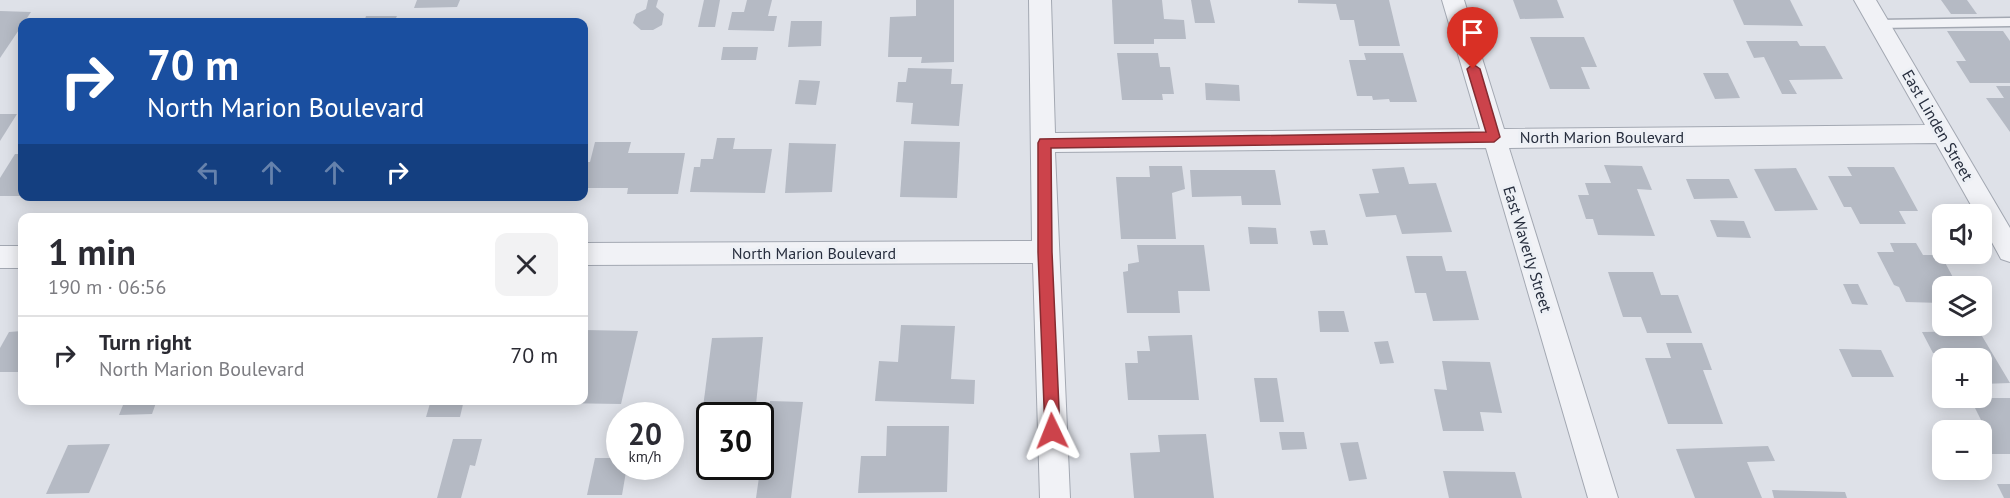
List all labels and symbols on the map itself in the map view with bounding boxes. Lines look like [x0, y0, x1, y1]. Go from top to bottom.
pin [1447, 7, 1498, 69]
street label: East Linden Street [1898, 66, 1978, 185]
street label: North Marion Boulevard [1520, 127, 1684, 147]
street label: East Waverly Street [1499, 183, 1557, 315]
street label: North Marion Boulevard [732, 243, 896, 263]
position arrow [1020, 399, 1084, 463]
speed limit sign: 30 [696, 402, 774, 480]

